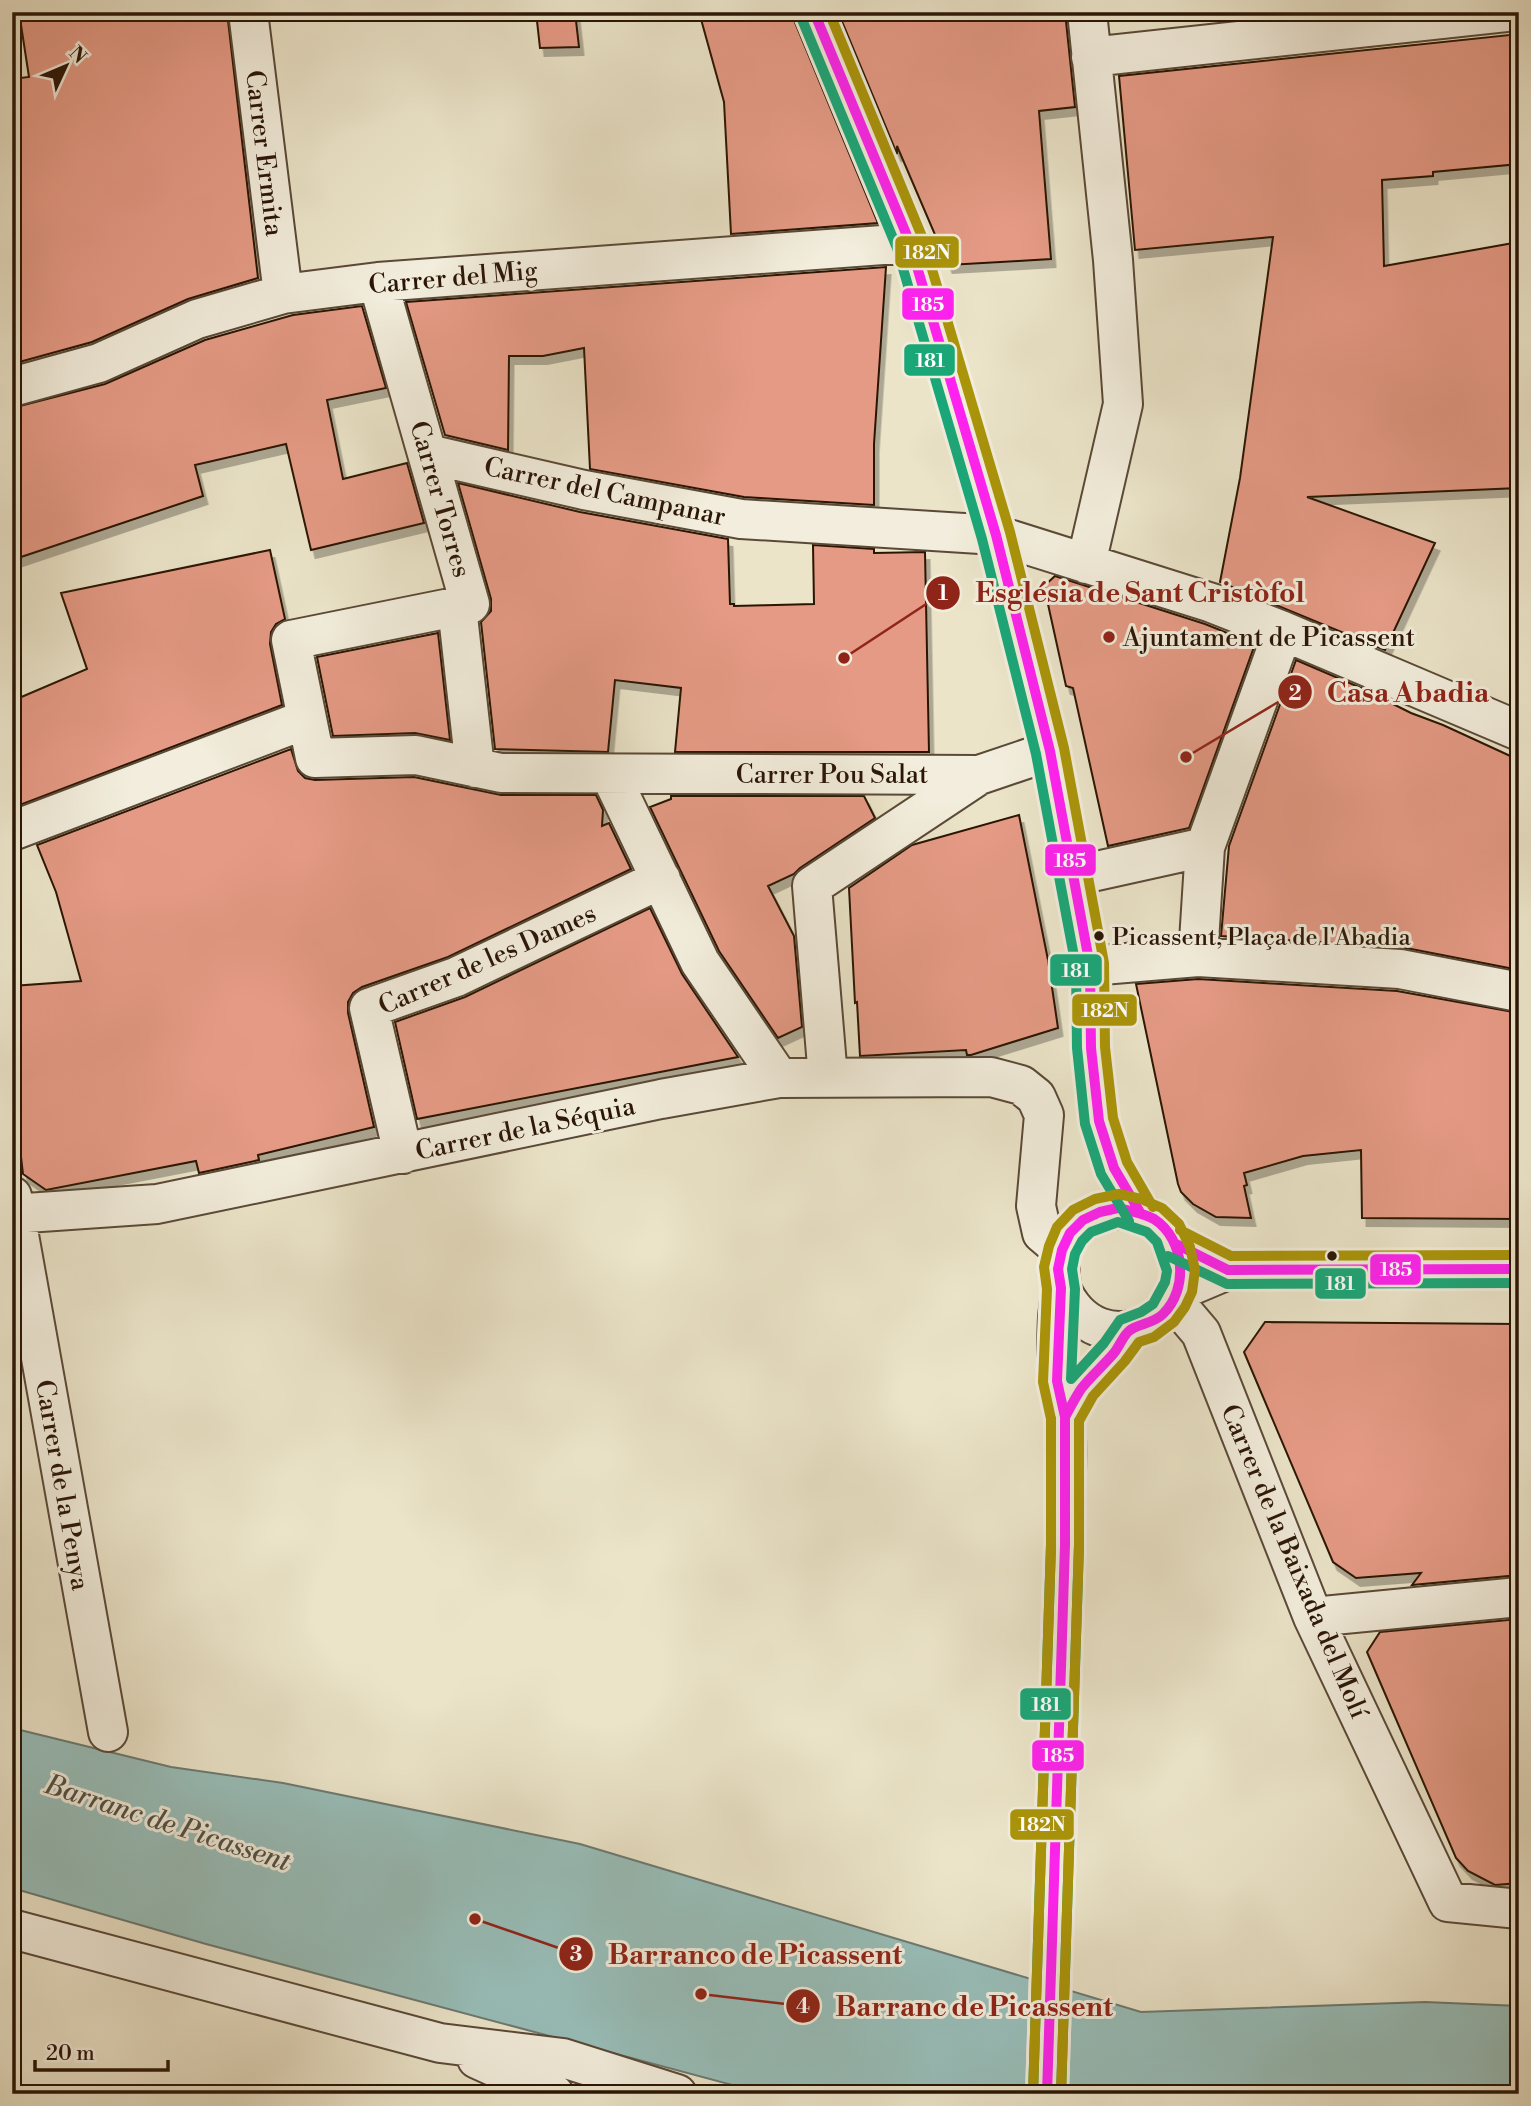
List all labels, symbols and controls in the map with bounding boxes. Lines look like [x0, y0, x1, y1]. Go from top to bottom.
north arrow [32, 32, 102, 102]
text: N [64, 41, 91, 69]
street label: Carrer Ermita [238, 68, 290, 239]
line badge: 182N [894, 235, 960, 269]
text: 182N [903, 241, 951, 265]
street label: Carrer del Mig [367, 255, 539, 301]
line badge: 185 [901, 287, 955, 321]
text: 185 [912, 293, 945, 317]
line badge: 181 [903, 343, 956, 377]
text: 181 [915, 349, 945, 373]
street label: Carrer Torres [402, 417, 478, 581]
street label: Carrer del Campanar [481, 451, 729, 533]
callout: Església de Sant Cristòfol [926, 568, 1318, 617]
text: Església de Sant Cristòfol [975, 576, 1305, 611]
text: 1 [938, 581, 948, 607]
place label: Ajuntament de Picassent [1122, 622, 1415, 654]
marker: Ajuntament de Picassent [1101, 629, 1117, 645]
callout: Casa Abadia [1278, 668, 1503, 717]
text: Casa Abadia [1327, 676, 1490, 711]
text: 2 [1288, 681, 1302, 707]
street label: Carrer Pou Salat [736, 759, 928, 791]
line badge: 185 [1044, 843, 1097, 877]
text: 185 [1054, 849, 1087, 873]
street label: Carrer de les Dames [374, 898, 601, 1022]
place label: Picassent, Plaça de l'Abadia [1112, 923, 1412, 953]
marker: Picassent, Plaça de l'Abadia [1092, 929, 1106, 943]
line badge: 181 [1049, 953, 1103, 987]
text: 181 [1061, 959, 1091, 983]
line badge: 182N [1071, 993, 1138, 1027]
text: 182N [1081, 999, 1129, 1023]
street label: Carrer de la Séquia [412, 1090, 639, 1168]
unlabelled marker [1325, 1249, 1339, 1263]
line badge: 185 [1369, 1253, 1422, 1286]
text: 185 [1380, 1258, 1413, 1282]
line badge: 181 [1314, 1267, 1367, 1300]
text: 181 [1325, 1272, 1355, 1296]
street label: Carrer de la Penya [28, 1377, 96, 1594]
street label: Carrer de la Baixada del Molí [1213, 1400, 1375, 1724]
line badge: 181 [1019, 1687, 1072, 1721]
text: 181 [1031, 1693, 1061, 1717]
line badge: 185 [1031, 1739, 1085, 1772]
text: 185 [1042, 1744, 1075, 1768]
water label: Barranc de Picassent [39, 1767, 296, 1880]
line badge: 182N [1009, 1808, 1075, 1841]
text: 182N [1018, 1813, 1066, 1837]
callout: Barranco de Picassent [559, 1929, 916, 1978]
text: Barranco de Picassent [608, 1938, 903, 1973]
text: 3 [570, 1942, 582, 1968]
callout: Barranc de Picassent [786, 1981, 1127, 2030]
text: Barranc de Picassent [835, 1990, 1114, 2025]
text: 4 [796, 1994, 810, 2020]
scale bar [35, 2029, 168, 2073]
text: 20 m [46, 2041, 95, 2067]

